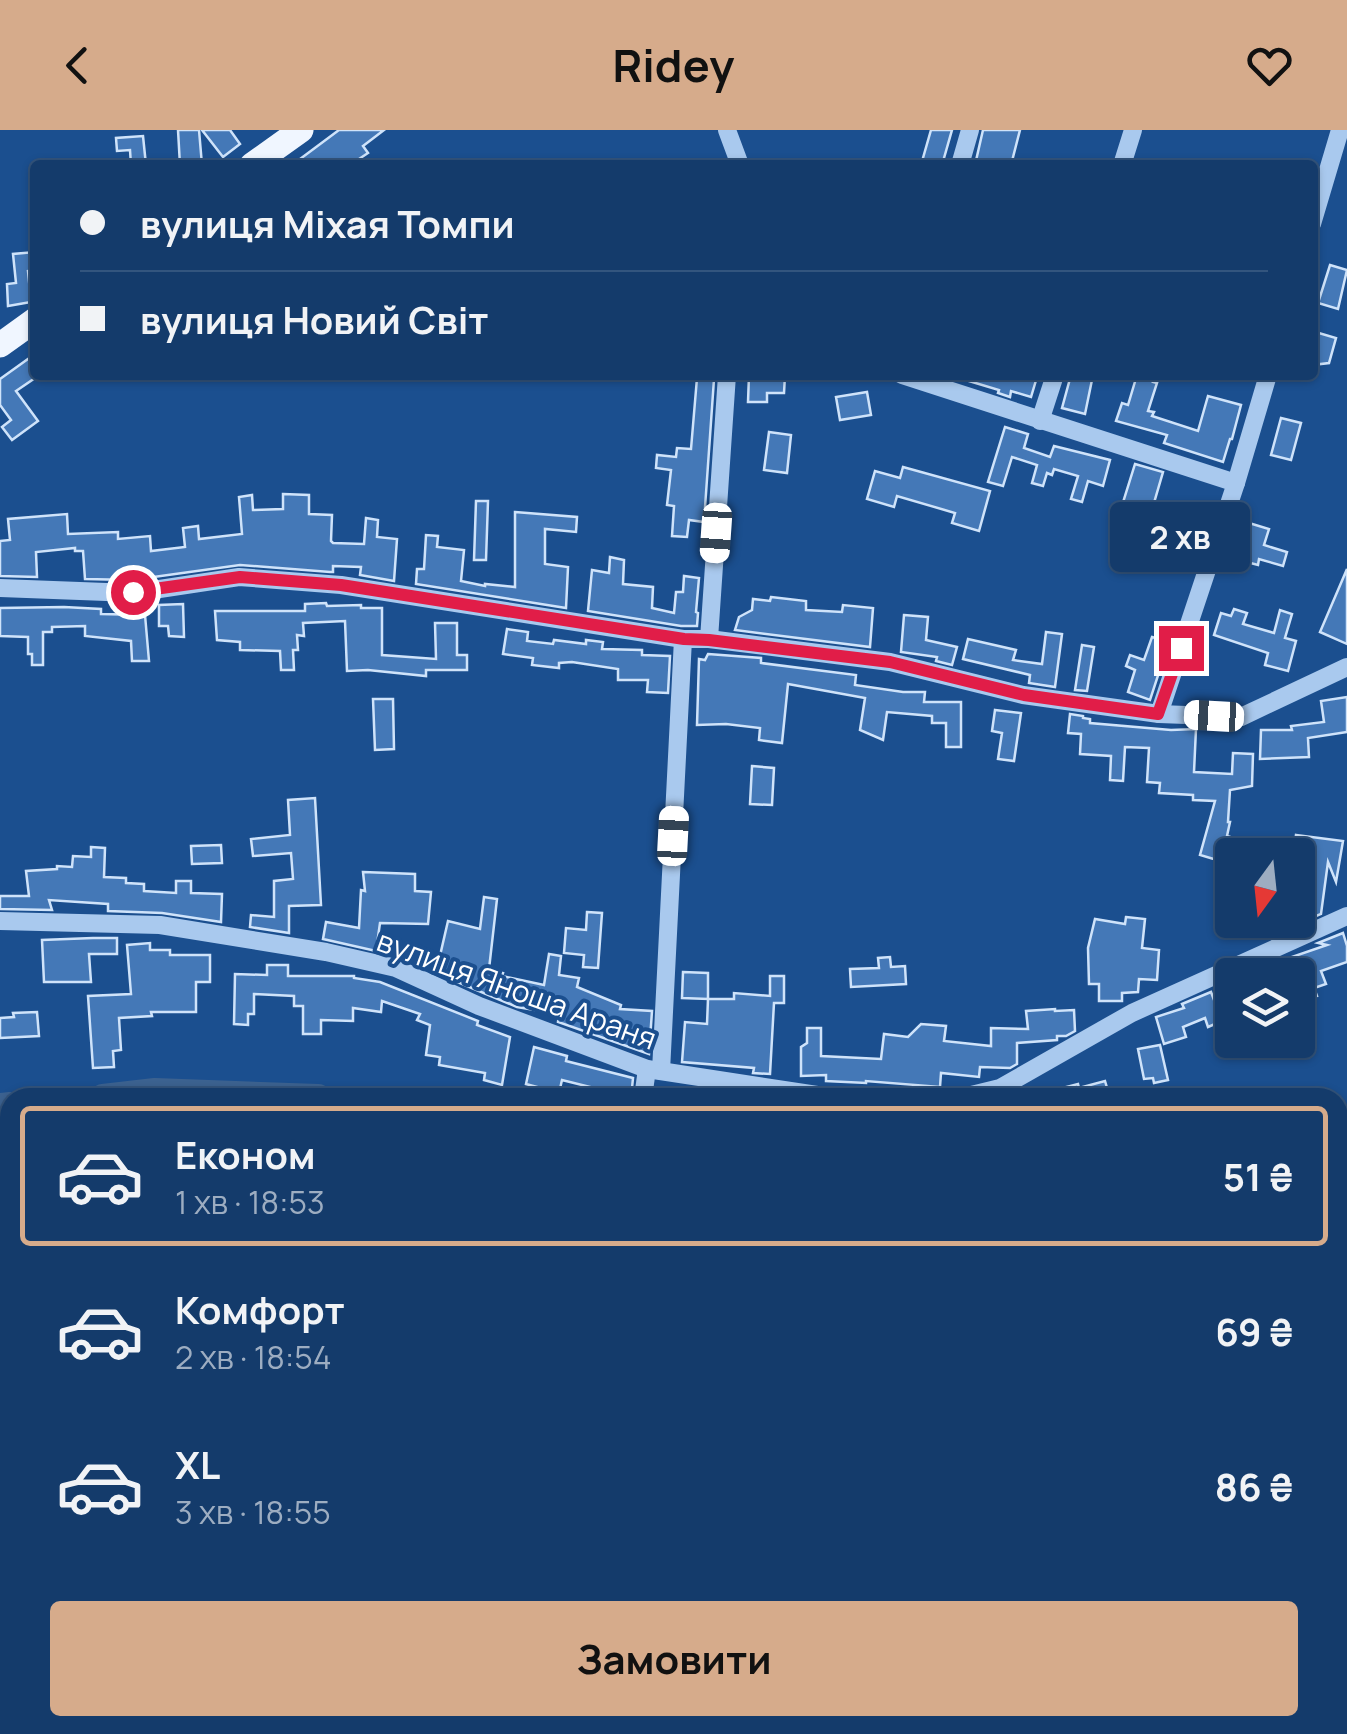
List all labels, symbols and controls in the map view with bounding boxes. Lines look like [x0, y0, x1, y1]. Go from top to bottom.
text: Ridey [613, 34, 734, 96]
icon: back [50, 38, 105, 93]
icon: heart [1242, 38, 1297, 93]
text: вулиця Міхая Томпи [140, 197, 515, 249]
text: вулиця Новий Світ [140, 293, 489, 345]
car [699, 502, 733, 564]
callout: 2 хв [1111, 503, 1251, 573]
text: 2 хв [1149, 515, 1211, 559]
route start [111, 570, 156, 615]
route end [1159, 626, 1204, 671]
car [1183, 699, 1245, 733]
car [656, 805, 690, 867]
north arrow [1215, 838, 1315, 938]
map controls [1215, 838, 1315, 1058]
street label: вулиця Яноша Араня [372, 919, 662, 1059]
button: layers [1215, 958, 1315, 1058]
text: Економ [175, 1128, 315, 1180]
icon: car [55, 1131, 145, 1221]
text: 51 ₴ [1223, 1150, 1293, 1202]
text: 1 хв · 18:53 [175, 1180, 325, 1224]
text: Комфорт [175, 1283, 345, 1335]
icon: car [55, 1286, 145, 1376]
text: 69 ₴ [1215, 1305, 1293, 1357]
text: 2 хв · 18:54 [175, 1335, 332, 1379]
text: XL [175, 1438, 220, 1490]
icon: car [55, 1441, 145, 1531]
text: 86 ₴ [1215, 1460, 1293, 1512]
text: 3 хв · 18:55 [175, 1490, 331, 1534]
button: Замовити [50, 1601, 1298, 1716]

